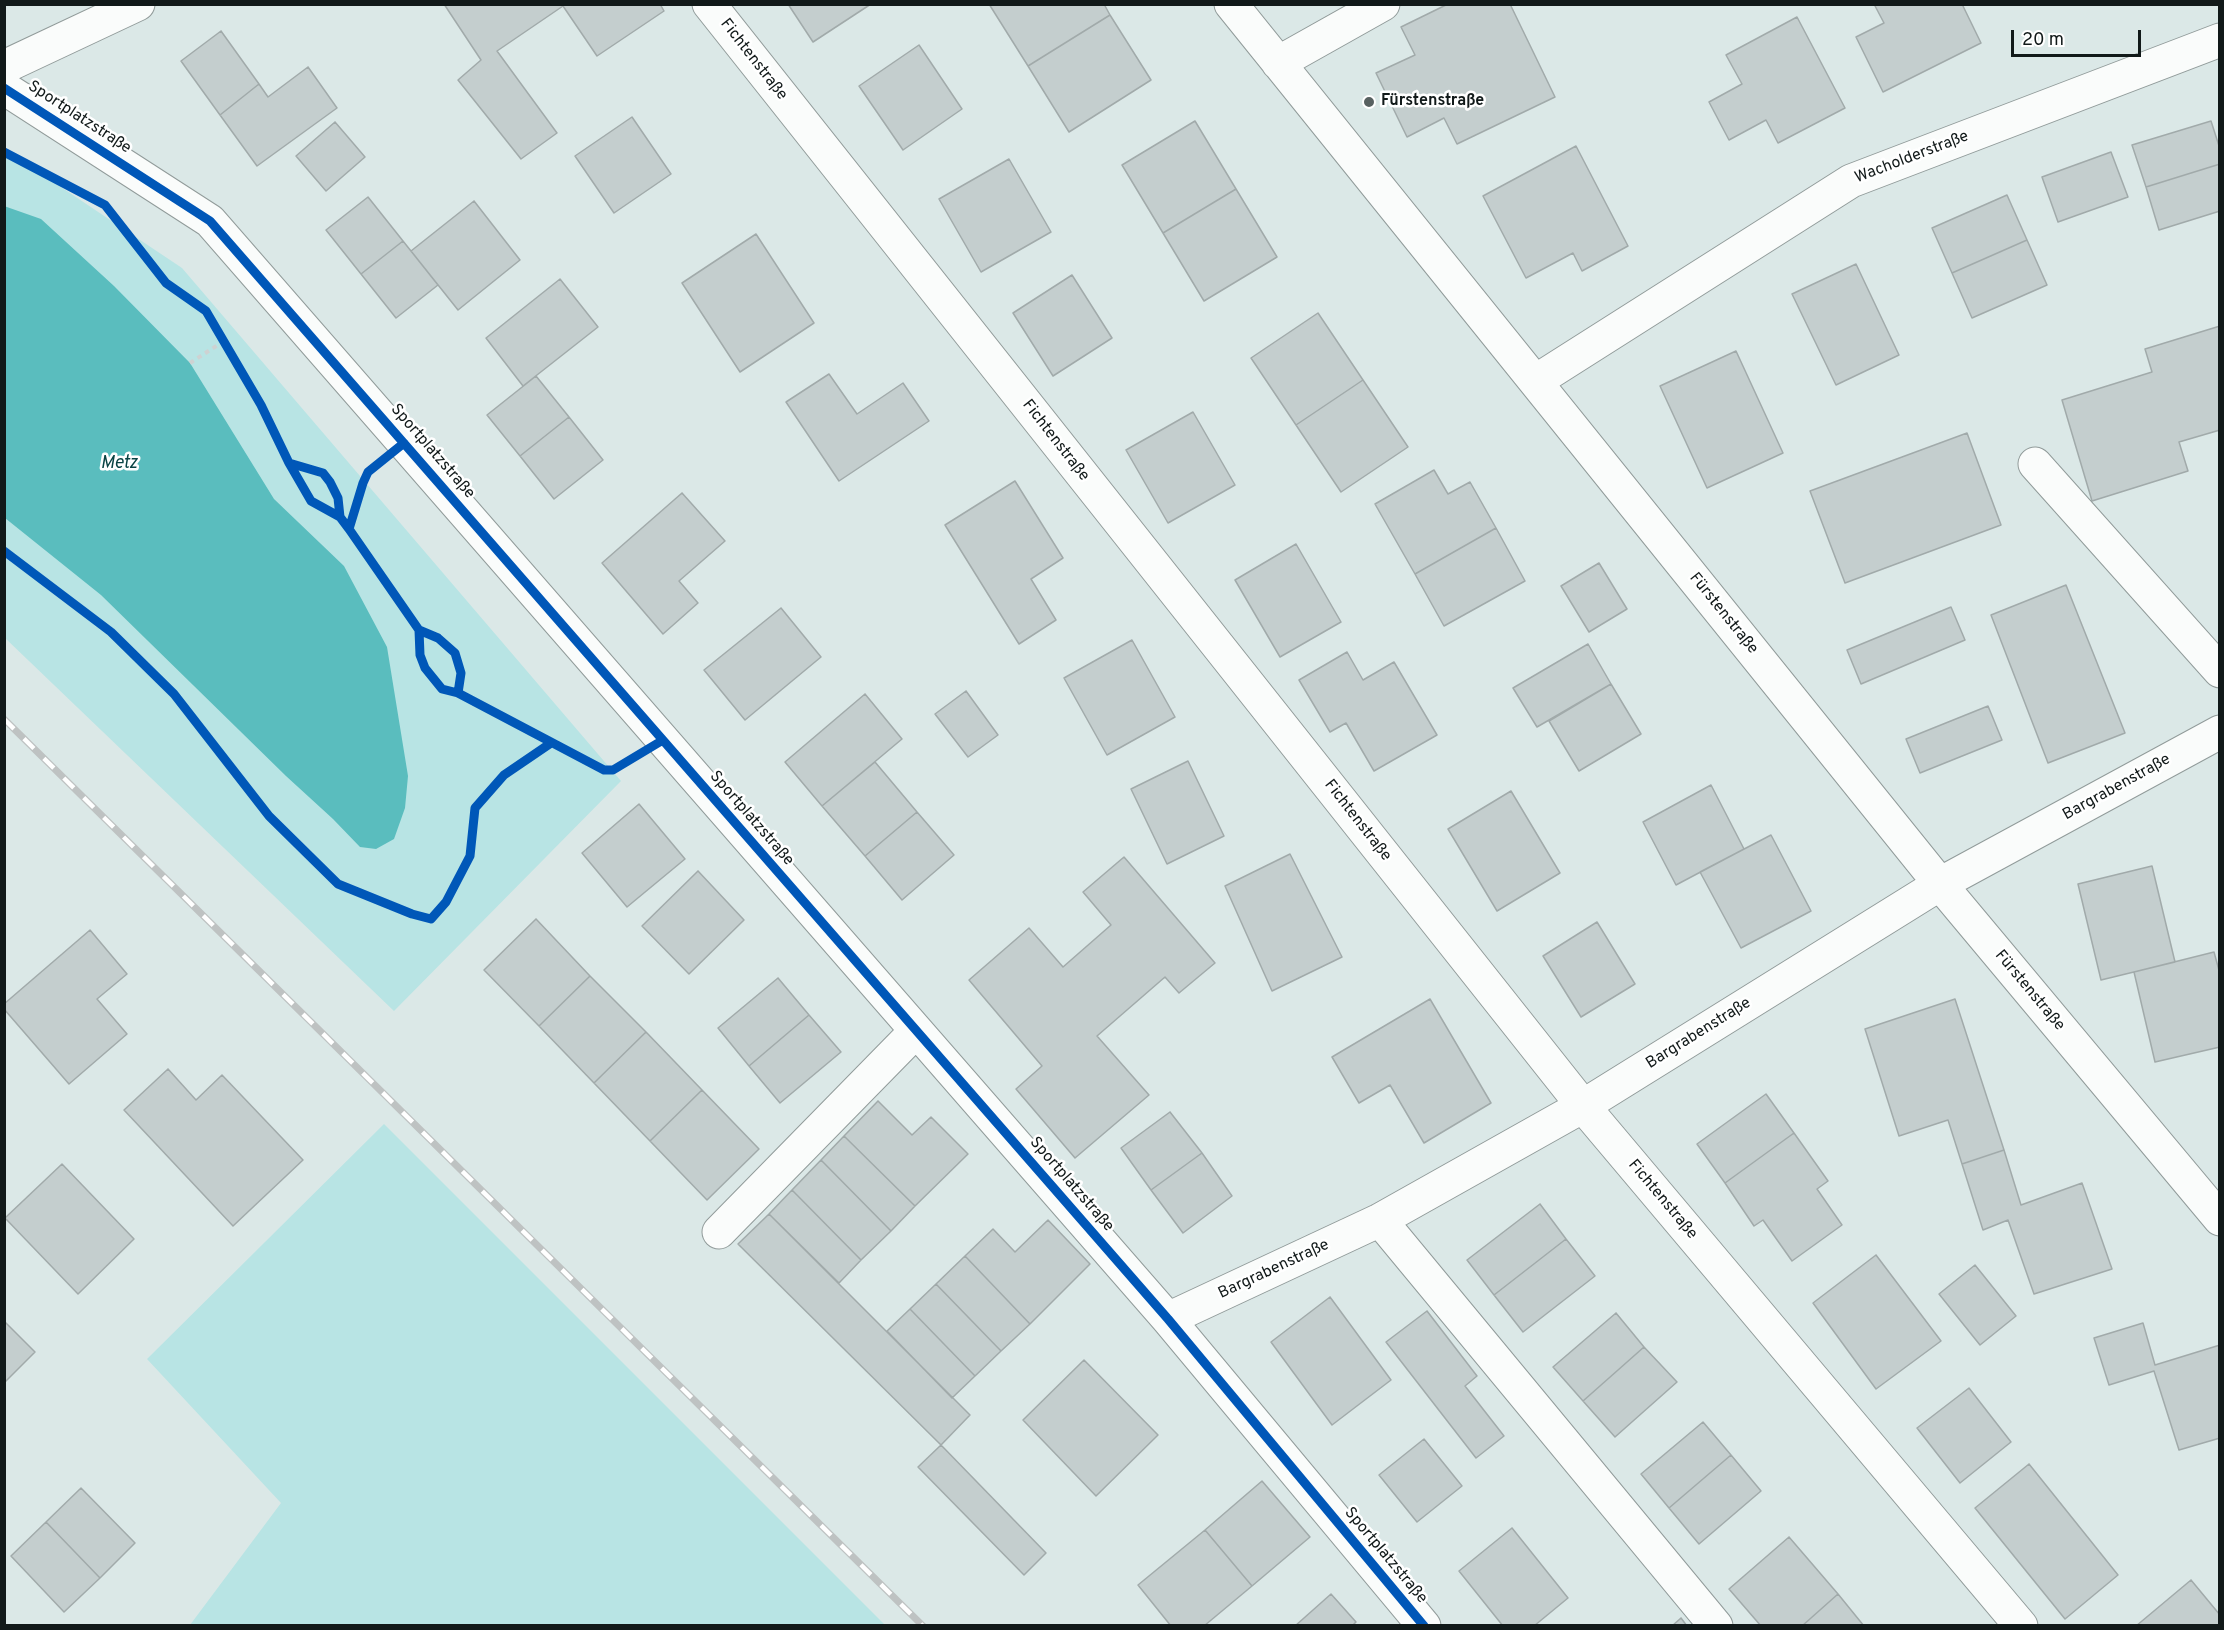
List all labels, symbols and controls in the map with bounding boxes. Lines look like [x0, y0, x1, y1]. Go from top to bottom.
street label: Fichtenstraße [715, 15, 791, 105]
scale bar [2014, 18, 2144, 56]
text: 20 m [2022, 29, 2064, 52]
street label: Sportplatzstraße [24, 77, 134, 159]
place label: Fürstenstraße [1381, 92, 1484, 112]
marker: Fürstenstraße [1362, 95, 1376, 109]
street label: Wacholderstraße [1852, 127, 1972, 189]
street label: Fichtenstraße [1017, 396, 1093, 486]
street label: Sportplatzstraße [386, 401, 478, 503]
water label: Metz [100, 453, 138, 475]
street label: Fürstenstraße [1684, 569, 1762, 659]
street label: Bargrabenstraße [2060, 750, 2174, 826]
street label: Sportplatzstraße [705, 768, 797, 870]
street label: Fichtenstraße [1319, 776, 1395, 866]
street label: Fürstenstraße [1990, 947, 2068, 1035]
street label: Bargrabenstraße [1643, 994, 1755, 1074]
street label: Sportplatzstraße [1025, 1134, 1117, 1236]
street label: Fichtenstraße [1623, 1156, 1701, 1244]
street label: Bargrabenstraße [1216, 1236, 1332, 1304]
street label: Sportplatzstraße [1339, 1504, 1431, 1608]

